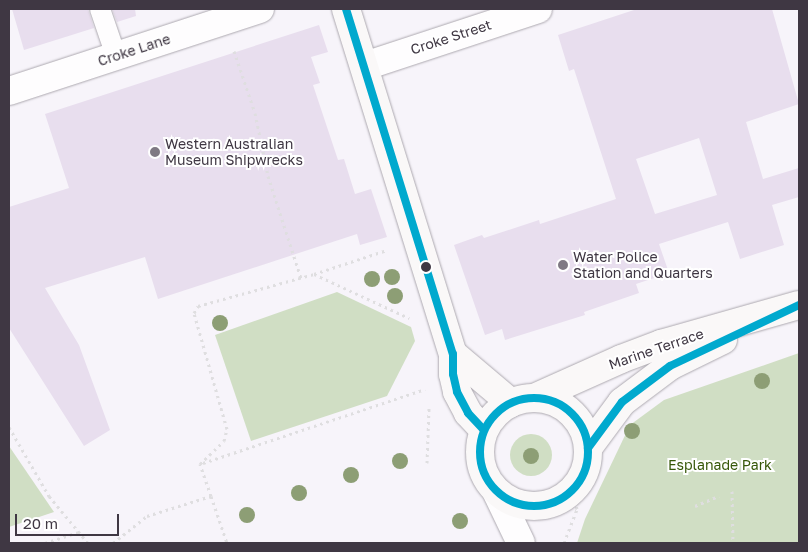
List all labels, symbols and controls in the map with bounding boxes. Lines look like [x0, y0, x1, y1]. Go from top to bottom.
street label: Croke Street [408, 16, 494, 58]
street label: Croke Lane [96, 30, 172, 70]
place label: Western Australian Museum Shipwrecks [165, 136, 303, 168]
marker: Western Australian Museum Shipwrecks [149, 146, 161, 158]
place label: Water Police Station and Quarters [573, 249, 713, 282]
marker: Water Police Station and Quarters [557, 259, 569, 271]
unlabelled marker [421, 262, 431, 272]
street label: Marine Terrace [606, 325, 706, 373]
park label: Esplanade Park [668, 457, 772, 473]
scale bar [18, 504, 121, 536]
text: 20 m [23, 514, 58, 532]

